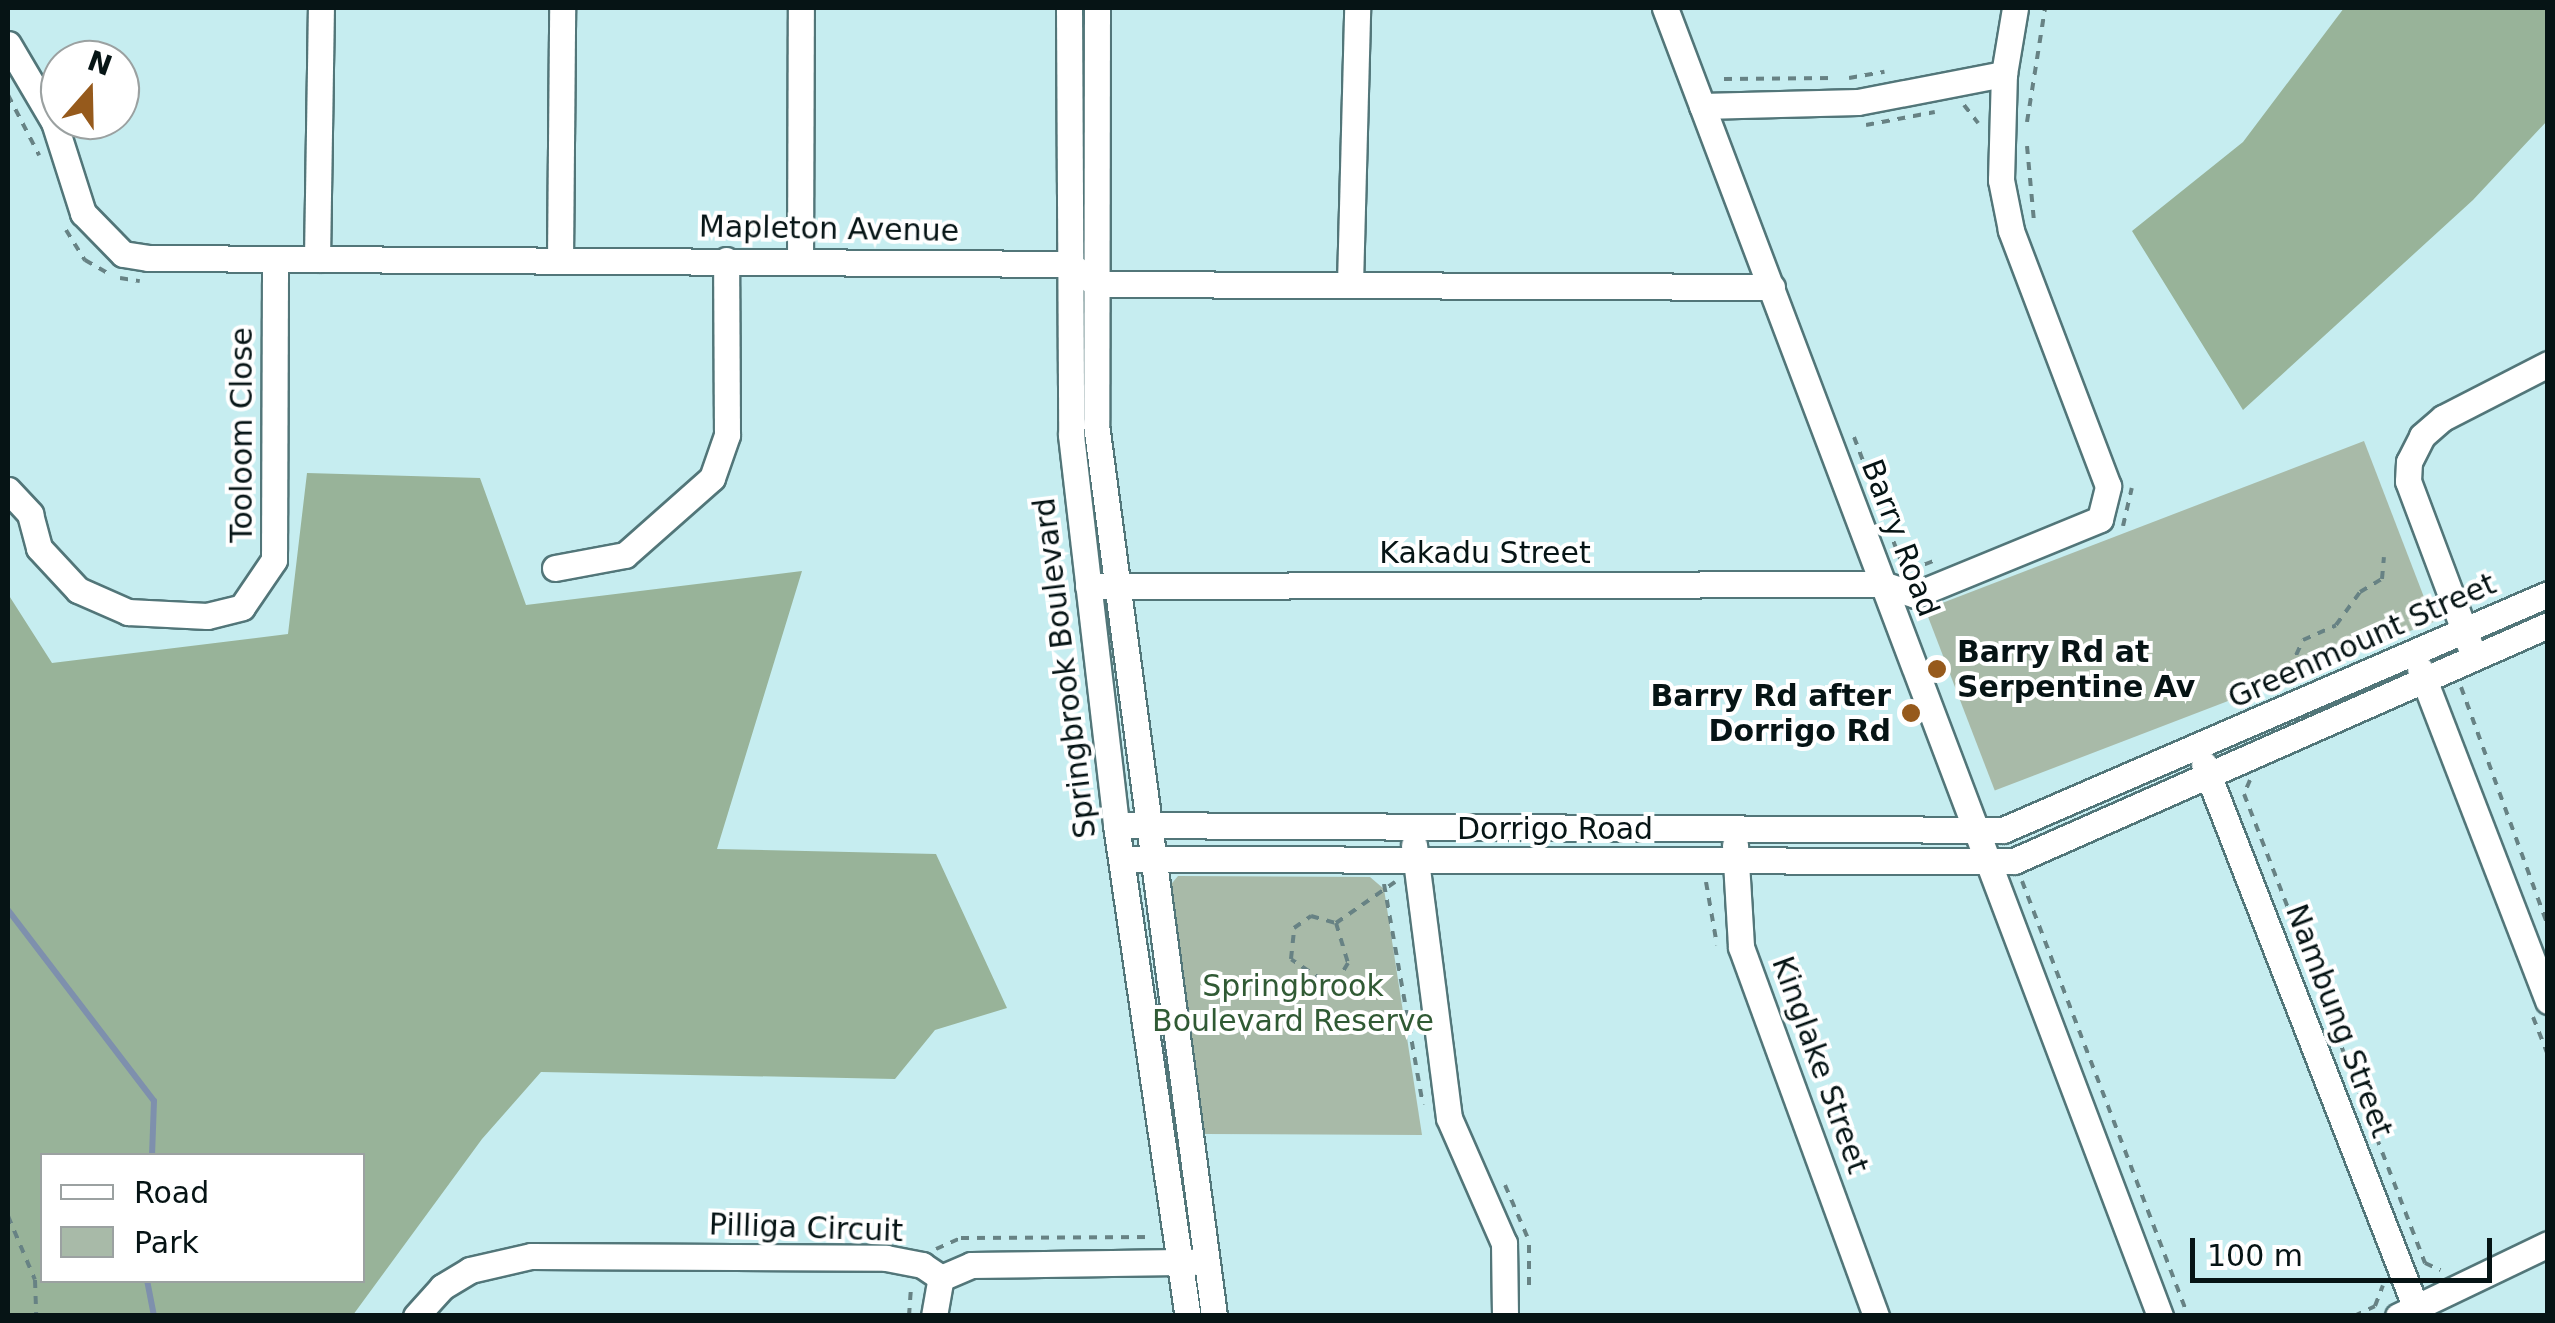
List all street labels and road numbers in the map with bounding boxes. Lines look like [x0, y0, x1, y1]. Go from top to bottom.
street label: Mapleton Avenue [699, 209, 959, 249]
street label: Tooloom Close [224, 327, 260, 543]
street label: Barry Road [1854, 454, 1946, 622]
street label: Springbrook Boulevard [1026, 496, 1104, 840]
street label: Kakadu Street [1379, 535, 1591, 571]
street label: Greenmount Street [2223, 566, 2501, 716]
street label: Dorrigo Road [1457, 811, 1653, 847]
street label: Nambung Street [2278, 899, 2400, 1143]
street label: Kinglake Street [1764, 952, 1876, 1178]
street label: Pilliga Circuit [708, 1207, 904, 1249]

